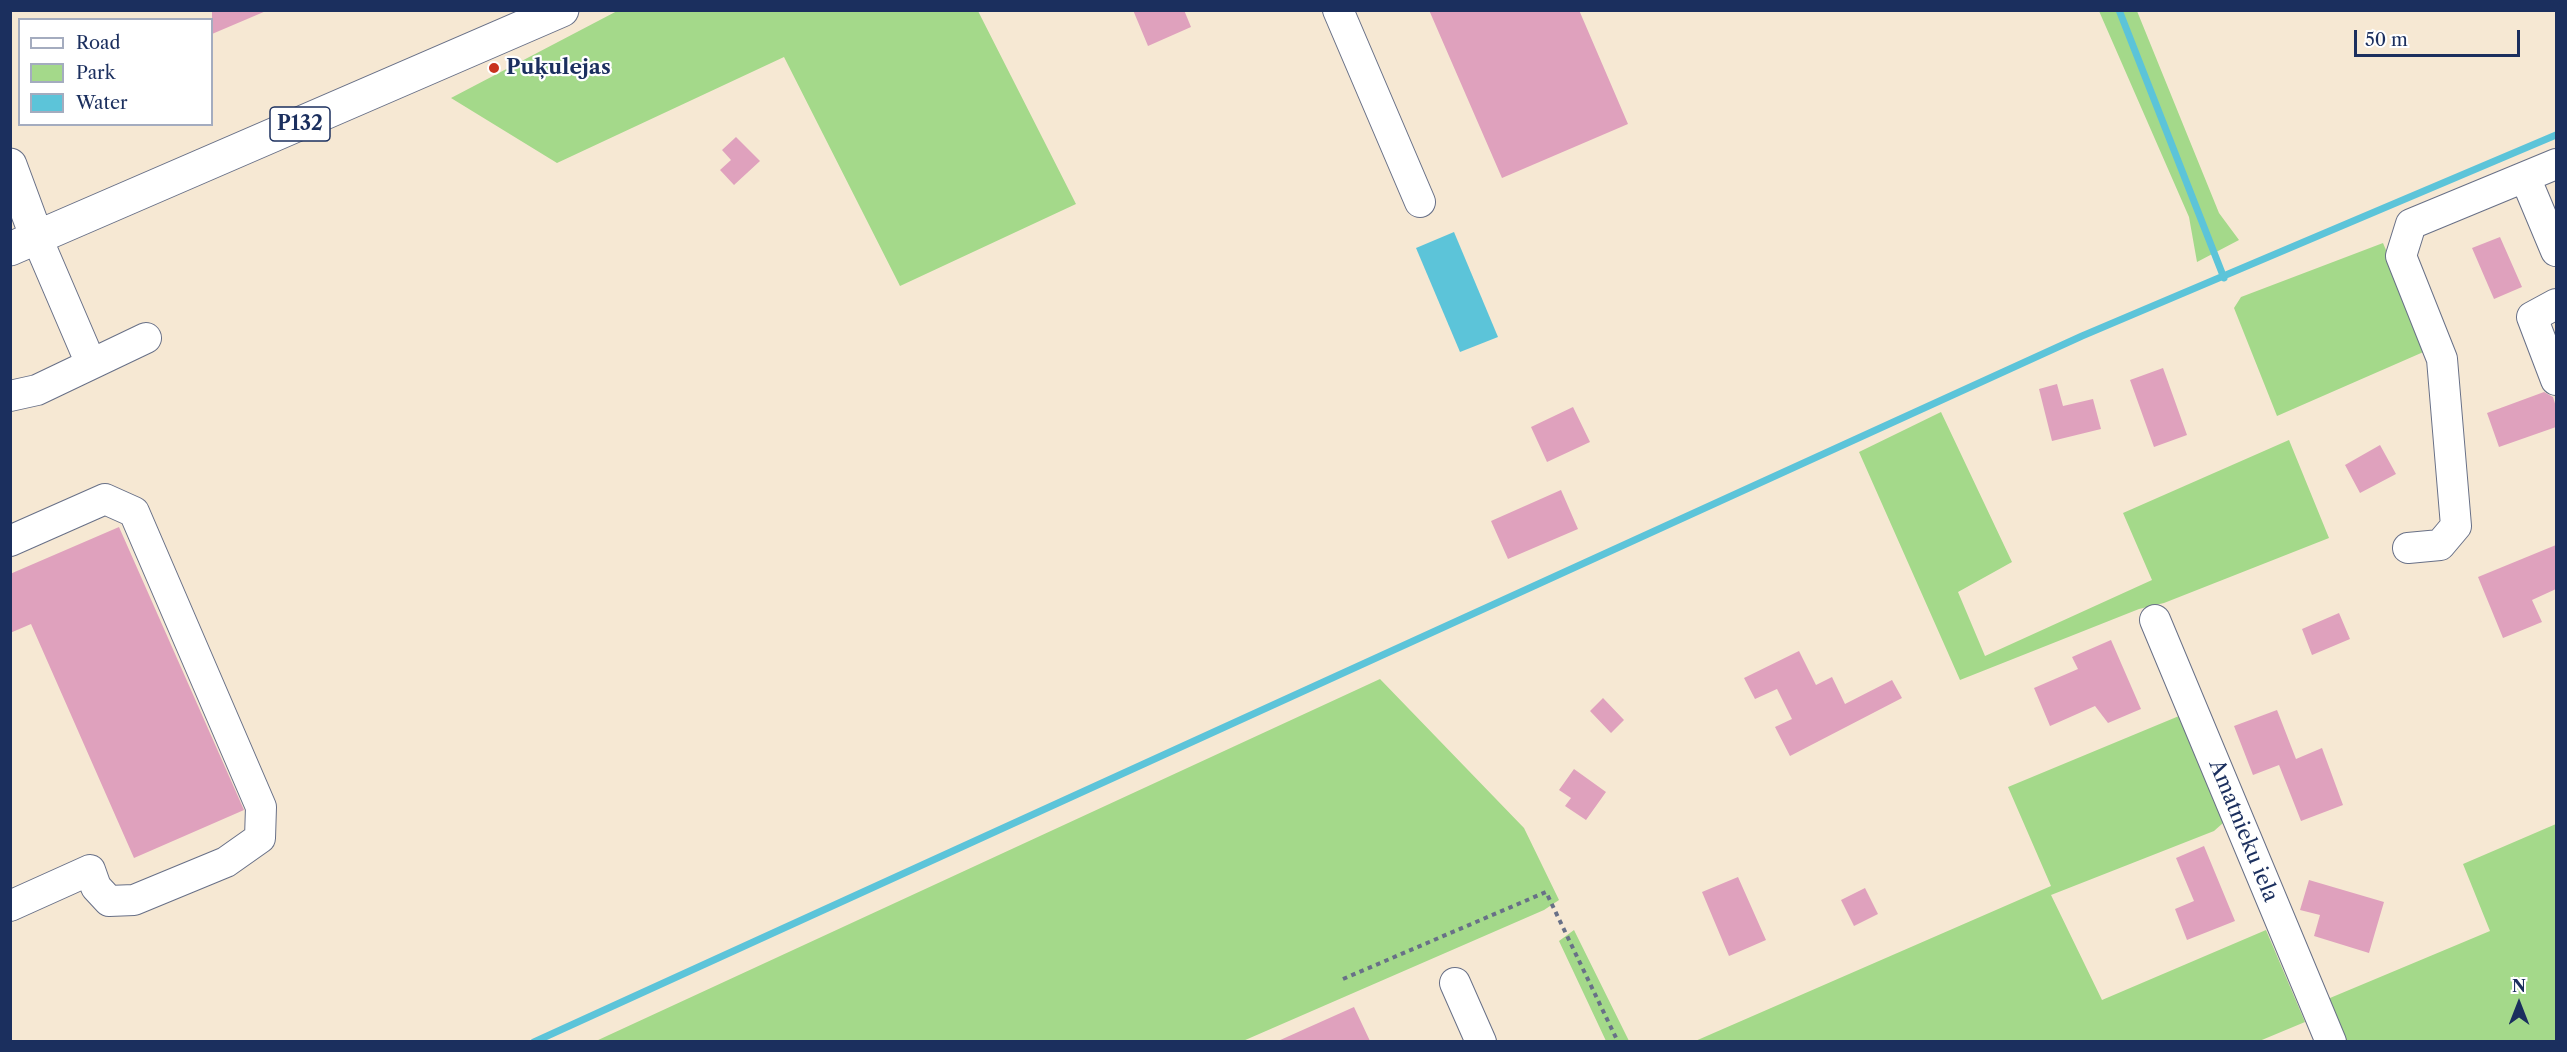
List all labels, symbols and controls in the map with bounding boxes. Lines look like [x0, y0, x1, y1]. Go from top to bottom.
legend [18, 18, 213, 126]
scale bar [2357, 18, 2524, 56]
text: 50 m [2365, 29, 2408, 51]
text: Road [76, 32, 121, 54]
place label: Puķulejas [506, 55, 611, 81]
marker: Puķulejas [487, 61, 501, 75]
text: Park [76, 62, 115, 84]
text: Water [76, 92, 128, 114]
road number: P132 [270, 107, 330, 141]
street label: Amatnieku iela [2203, 756, 2283, 906]
north arrow [2489, 974, 2549, 1034]
text: N [2512, 976, 2526, 996]

